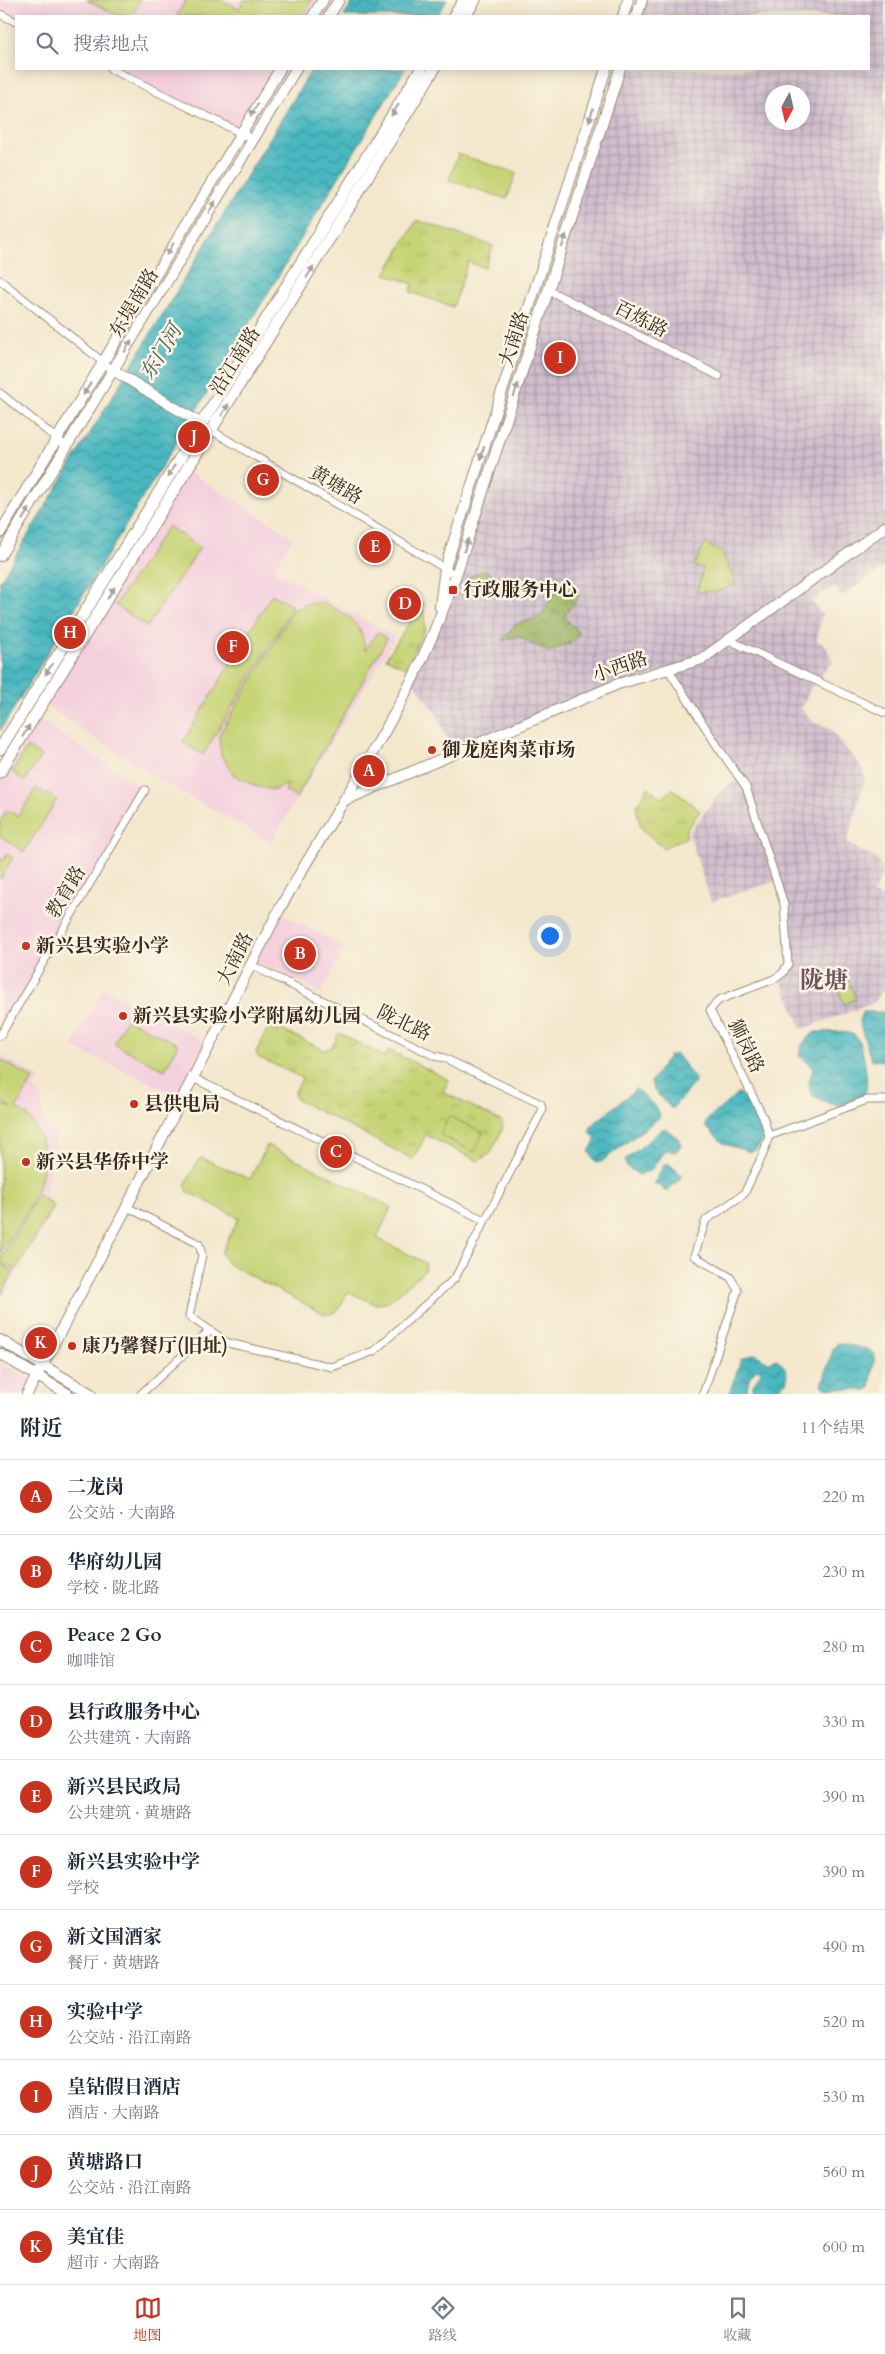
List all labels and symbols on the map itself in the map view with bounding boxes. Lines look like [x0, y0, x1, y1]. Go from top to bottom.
north arrow [765, 85, 810, 130]
one-way arrow [250, 103, 259, 117]
one-way arrow [391, 104, 400, 117]
one-way arrow [587, 108, 595, 123]
one-way arrow [208, 200, 217, 213]
one-way arrow [561, 234, 568, 249]
one-way arrow [165, 242, 174, 255]
street label: 东堤南路 [103, 264, 165, 342]
one-way arrow [306, 265, 315, 278]
street label: 百炼路 [610, 294, 672, 344]
street label: 大南路 [493, 308, 535, 370]
water label: 东门河 [134, 317, 190, 385]
street label: 沿江南路 [204, 322, 266, 400]
one-way arrow [124, 339, 133, 352]
pin: I [544, 339, 576, 377]
one-way arrow [83, 382, 92, 395]
one-way arrow [513, 383, 520, 398]
one-way arrow [220, 404, 230, 417]
pin: J [178, 418, 210, 456]
one-way arrow [478, 446, 486, 461]
street label: 黄塘路 [305, 459, 367, 511]
pin: G [247, 461, 279, 499]
one-way arrow [166, 465, 176, 478]
one-way arrow [21, 508, 30, 521]
pin: E [359, 528, 391, 566]
one-way arrow [462, 537, 470, 552]
place label: 行政服务中心 [463, 577, 577, 603]
marker: 行政服务中心 [447, 584, 459, 596]
pin: D [389, 585, 421, 623]
one-way arrow [107, 586, 116, 599]
pin: H [54, 614, 86, 652]
pin: F [217, 628, 249, 666]
street label: 小西路 [589, 645, 651, 689]
one-way arrow [45, 663, 54, 676]
one-way arrow [21, 724, 30, 737]
place label: 御龙庭肉菜市场 [442, 737, 575, 763]
marker: 御龙庭肉菜市场 [426, 744, 438, 756]
pin: A [353, 752, 385, 790]
street label: 教育路 [40, 861, 92, 923]
your location [537, 923, 563, 949]
street label: 大南路 [210, 928, 260, 990]
place label: 新兴县实验小学 [36, 933, 169, 959]
pin: B [284, 935, 316, 973]
marker: 新兴县实验小学 [20, 940, 32, 952]
district label: 陇塘 [800, 964, 848, 997]
street label: 陇北路 [373, 999, 435, 1047]
place label: 新兴县实验小学附属幼儿园 [133, 1003, 361, 1029]
marker: 新兴县实验小学附属幼儿园 [117, 1010, 129, 1022]
street label: 狮岗路 [722, 1015, 770, 1077]
place label: 县供电局 [144, 1091, 220, 1117]
marker: 县供电局 [128, 1098, 140, 1110]
pin: C [320, 1133, 352, 1171]
place label: 新兴县华侨中学 [36, 1149, 169, 1175]
marker: 新兴县华侨中学 [20, 1156, 32, 1168]
pin: K [25, 1324, 57, 1362]
place label: 康乃馨餐厅(旧址) [82, 1333, 228, 1359]
marker: 康乃馨餐厅(旧址) [66, 1340, 78, 1352]

